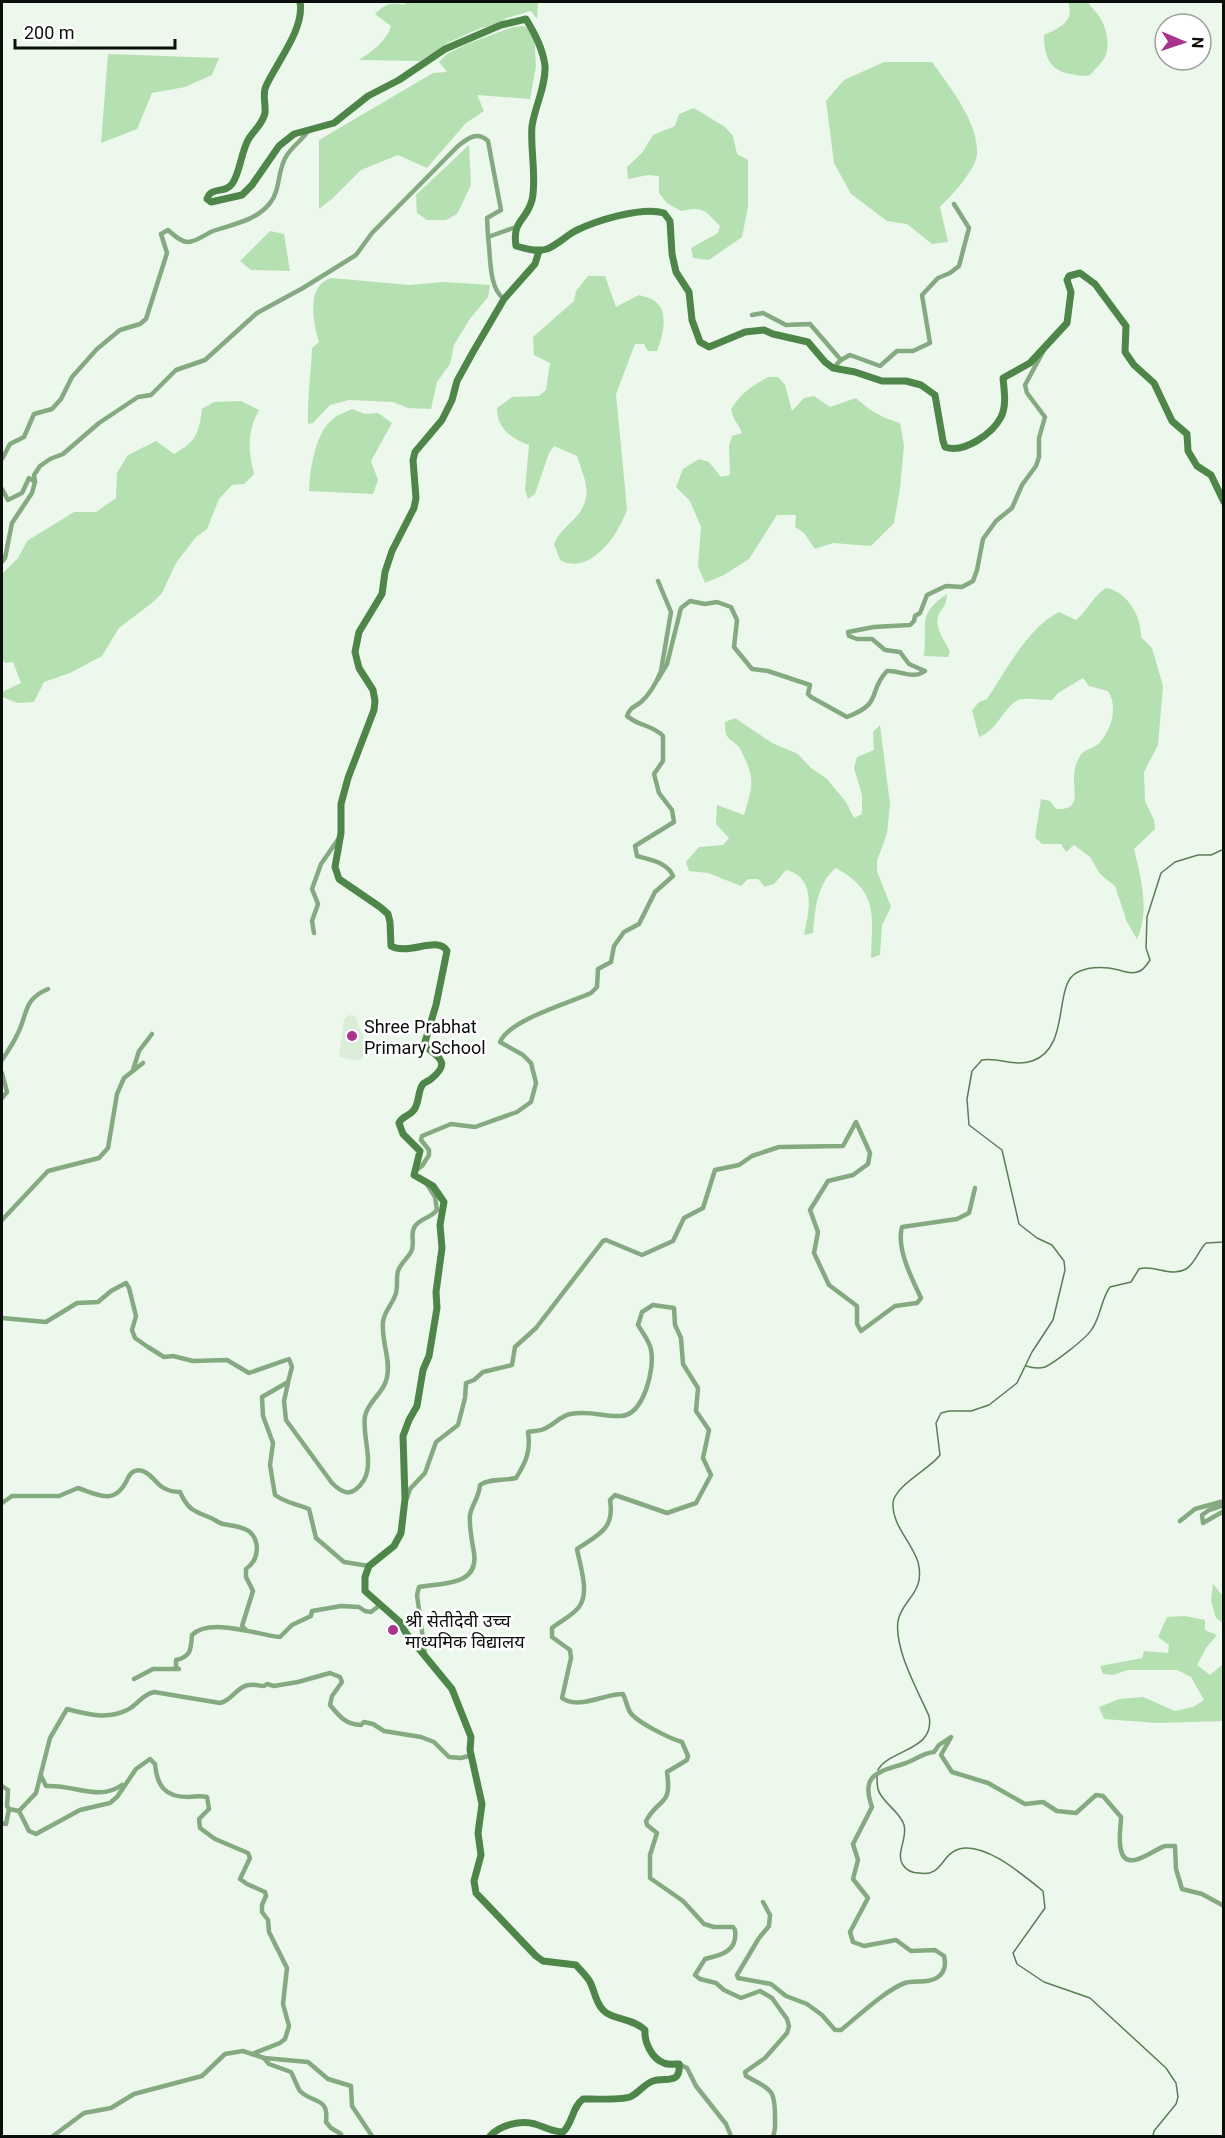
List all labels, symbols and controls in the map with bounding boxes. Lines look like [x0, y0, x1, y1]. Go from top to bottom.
scale bar [15, 12, 176, 50]
north arrow [1153, 12, 1213, 72]
text: 200 m [24, 22, 75, 43]
text: N [1188, 37, 1207, 48]
place label: Shree Prabhat Primary School [364, 1016, 486, 1058]
marker: Shree Prabhat Primary School [345, 1029, 359, 1043]
place label: श्री सेतीदेवी उच्च माध्यमिक विद्यालय [405, 1610, 525, 1652]
marker: श्री सेतीदेवी उच्च माध्यमिक विद्यालय [386, 1623, 400, 1637]

